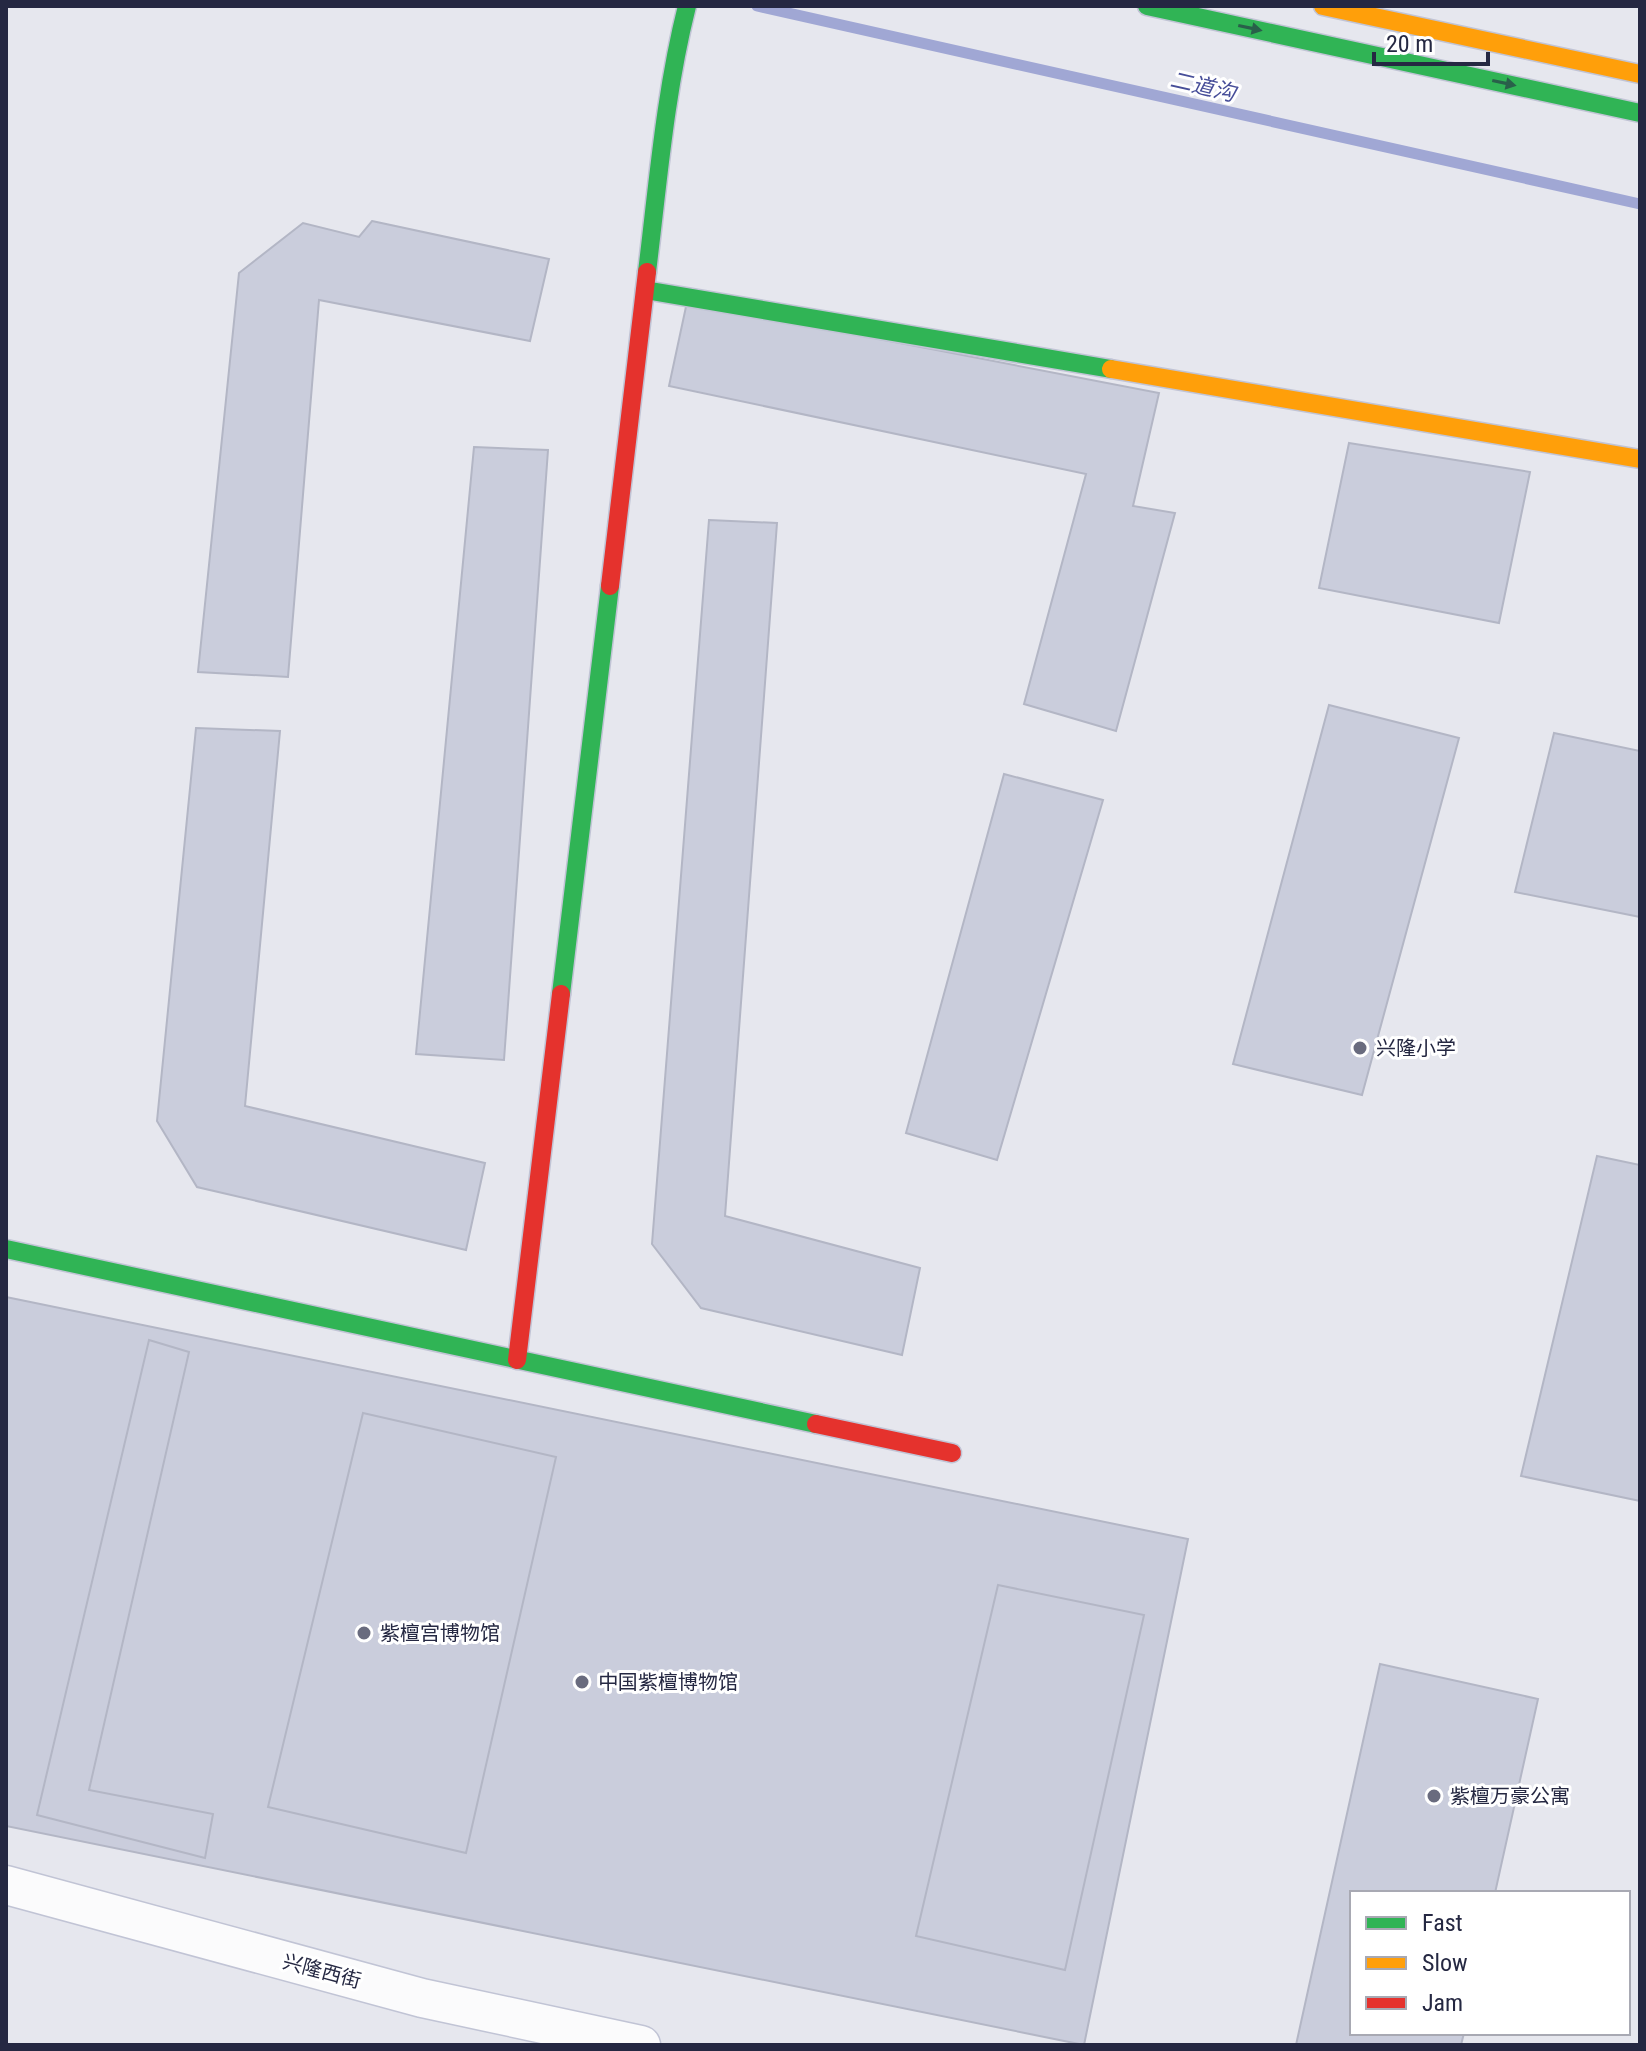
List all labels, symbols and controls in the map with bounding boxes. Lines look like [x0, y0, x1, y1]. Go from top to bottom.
scale bar [1374, 16, 1488, 66]
one-way arrow [1238, 22, 1263, 35]
text: 20 m [1386, 30, 1433, 58]
water label: 二道沟 [1168, 67, 1240, 107]
one-way arrow [1492, 77, 1517, 90]
place label: 兴隆小学 [1376, 1036, 1456, 1060]
marker: 兴隆小学 [1351, 1039, 1369, 1057]
place label: 紫檀宫博物馆 [380, 1621, 500, 1645]
marker: 紫檀宫博物馆 [355, 1624, 373, 1642]
place label: 中国紫檀博物馆 [598, 1670, 738, 1694]
marker: 中国紫檀博物馆 [573, 1673, 591, 1691]
place label: 紫檀万豪公寓 [1450, 1784, 1570, 1808]
marker: 紫檀万豪公寓 [1425, 1787, 1443, 1805]
legend [1350, 1891, 1630, 2035]
text: Fast [1422, 1909, 1463, 1937]
street label: 兴隆西街 [280, 1949, 364, 1993]
text: Slow [1422, 1949, 1468, 1977]
text: Jam [1422, 1989, 1463, 2017]

